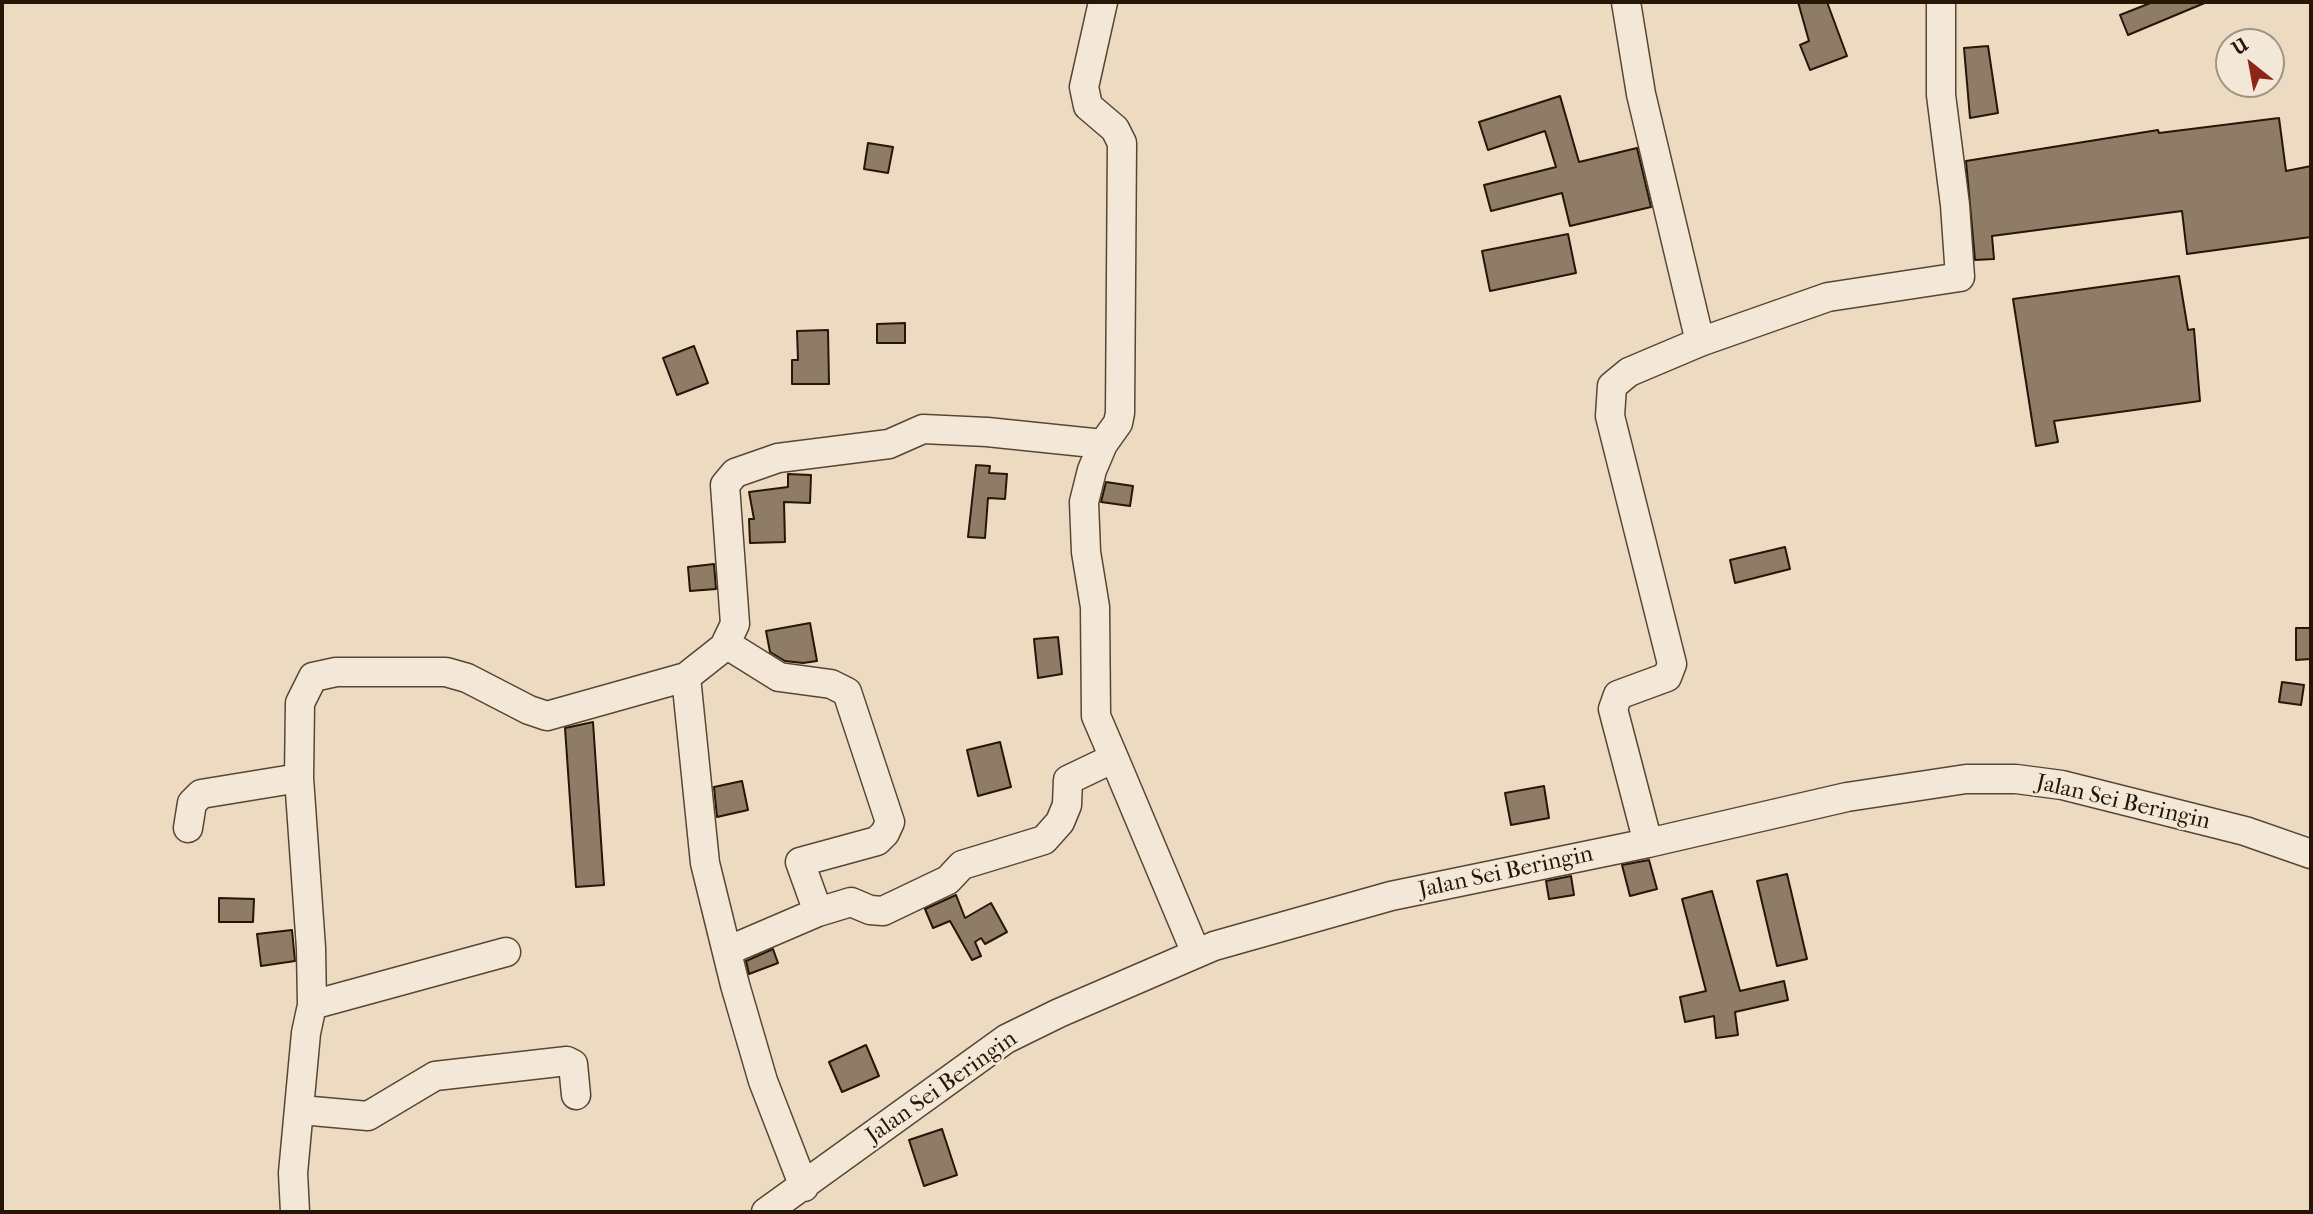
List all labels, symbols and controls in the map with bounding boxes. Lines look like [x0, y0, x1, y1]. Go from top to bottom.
north arrow [2215, 28, 2285, 98]
text: U [2228, 33, 2252, 60]
street label: Jalan Sei Beringin [2033, 770, 2213, 836]
street label: Jalan Sei Beringin [1416, 841, 1596, 905]
street label: Jalan Sei Beringin [861, 1026, 1023, 1150]

